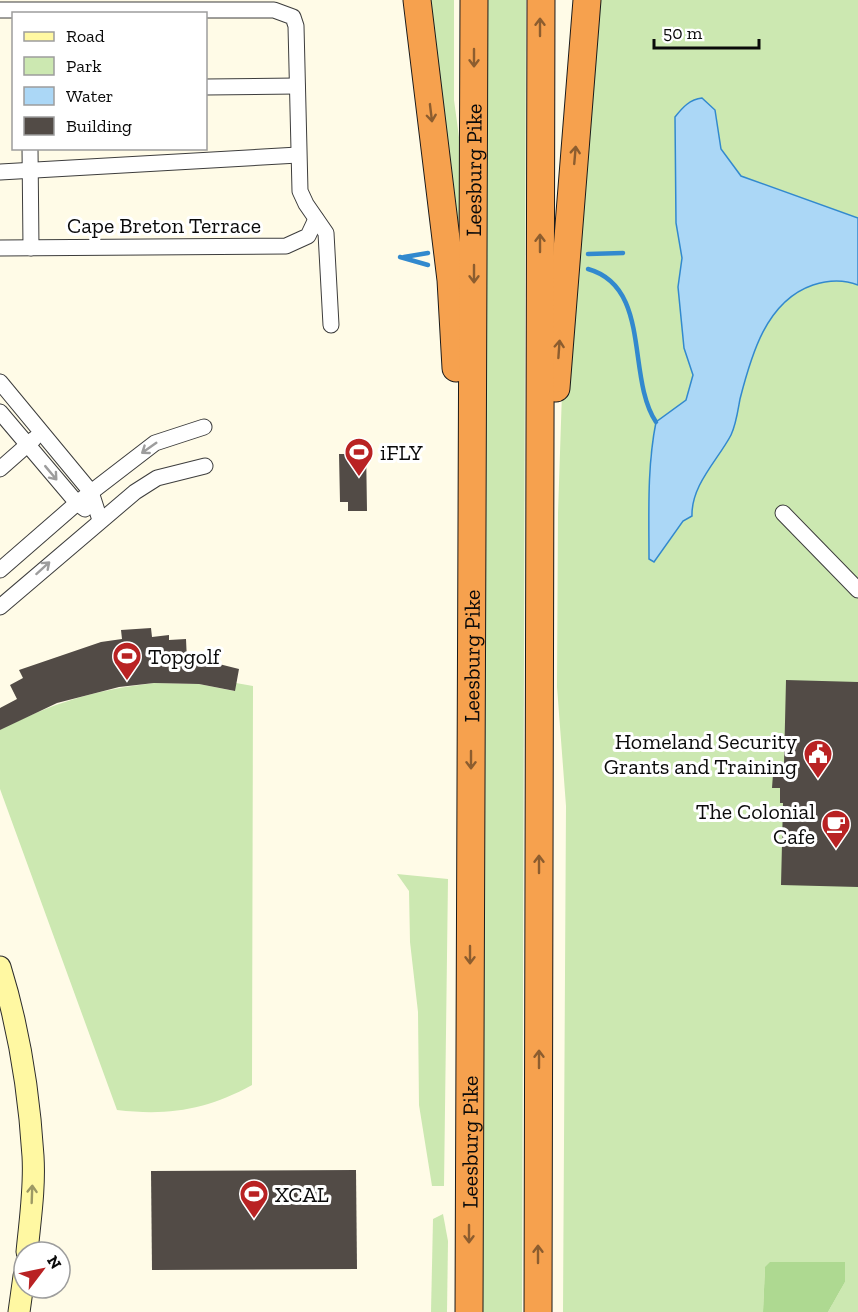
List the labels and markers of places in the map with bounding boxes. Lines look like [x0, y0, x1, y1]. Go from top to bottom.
sports icon: iFLY [343, 436, 375, 478]
place label: iFLY [380, 439, 423, 466]
sports icon: Topgolf [111, 640, 143, 682]
place label: Topgolf [148, 643, 222, 670]
place label: Homeland Security Grants and Training [604, 728, 798, 780]
public building icon: Homeland Security Grants and Training [802, 738, 834, 780]
place label: The Colonial Cafe [696, 798, 815, 850]
cafe icon: The Colonial Cafe [820, 808, 852, 850]
sports icon: XCAL [238, 1178, 270, 1220]
place label: XCAL [275, 1181, 329, 1208]

